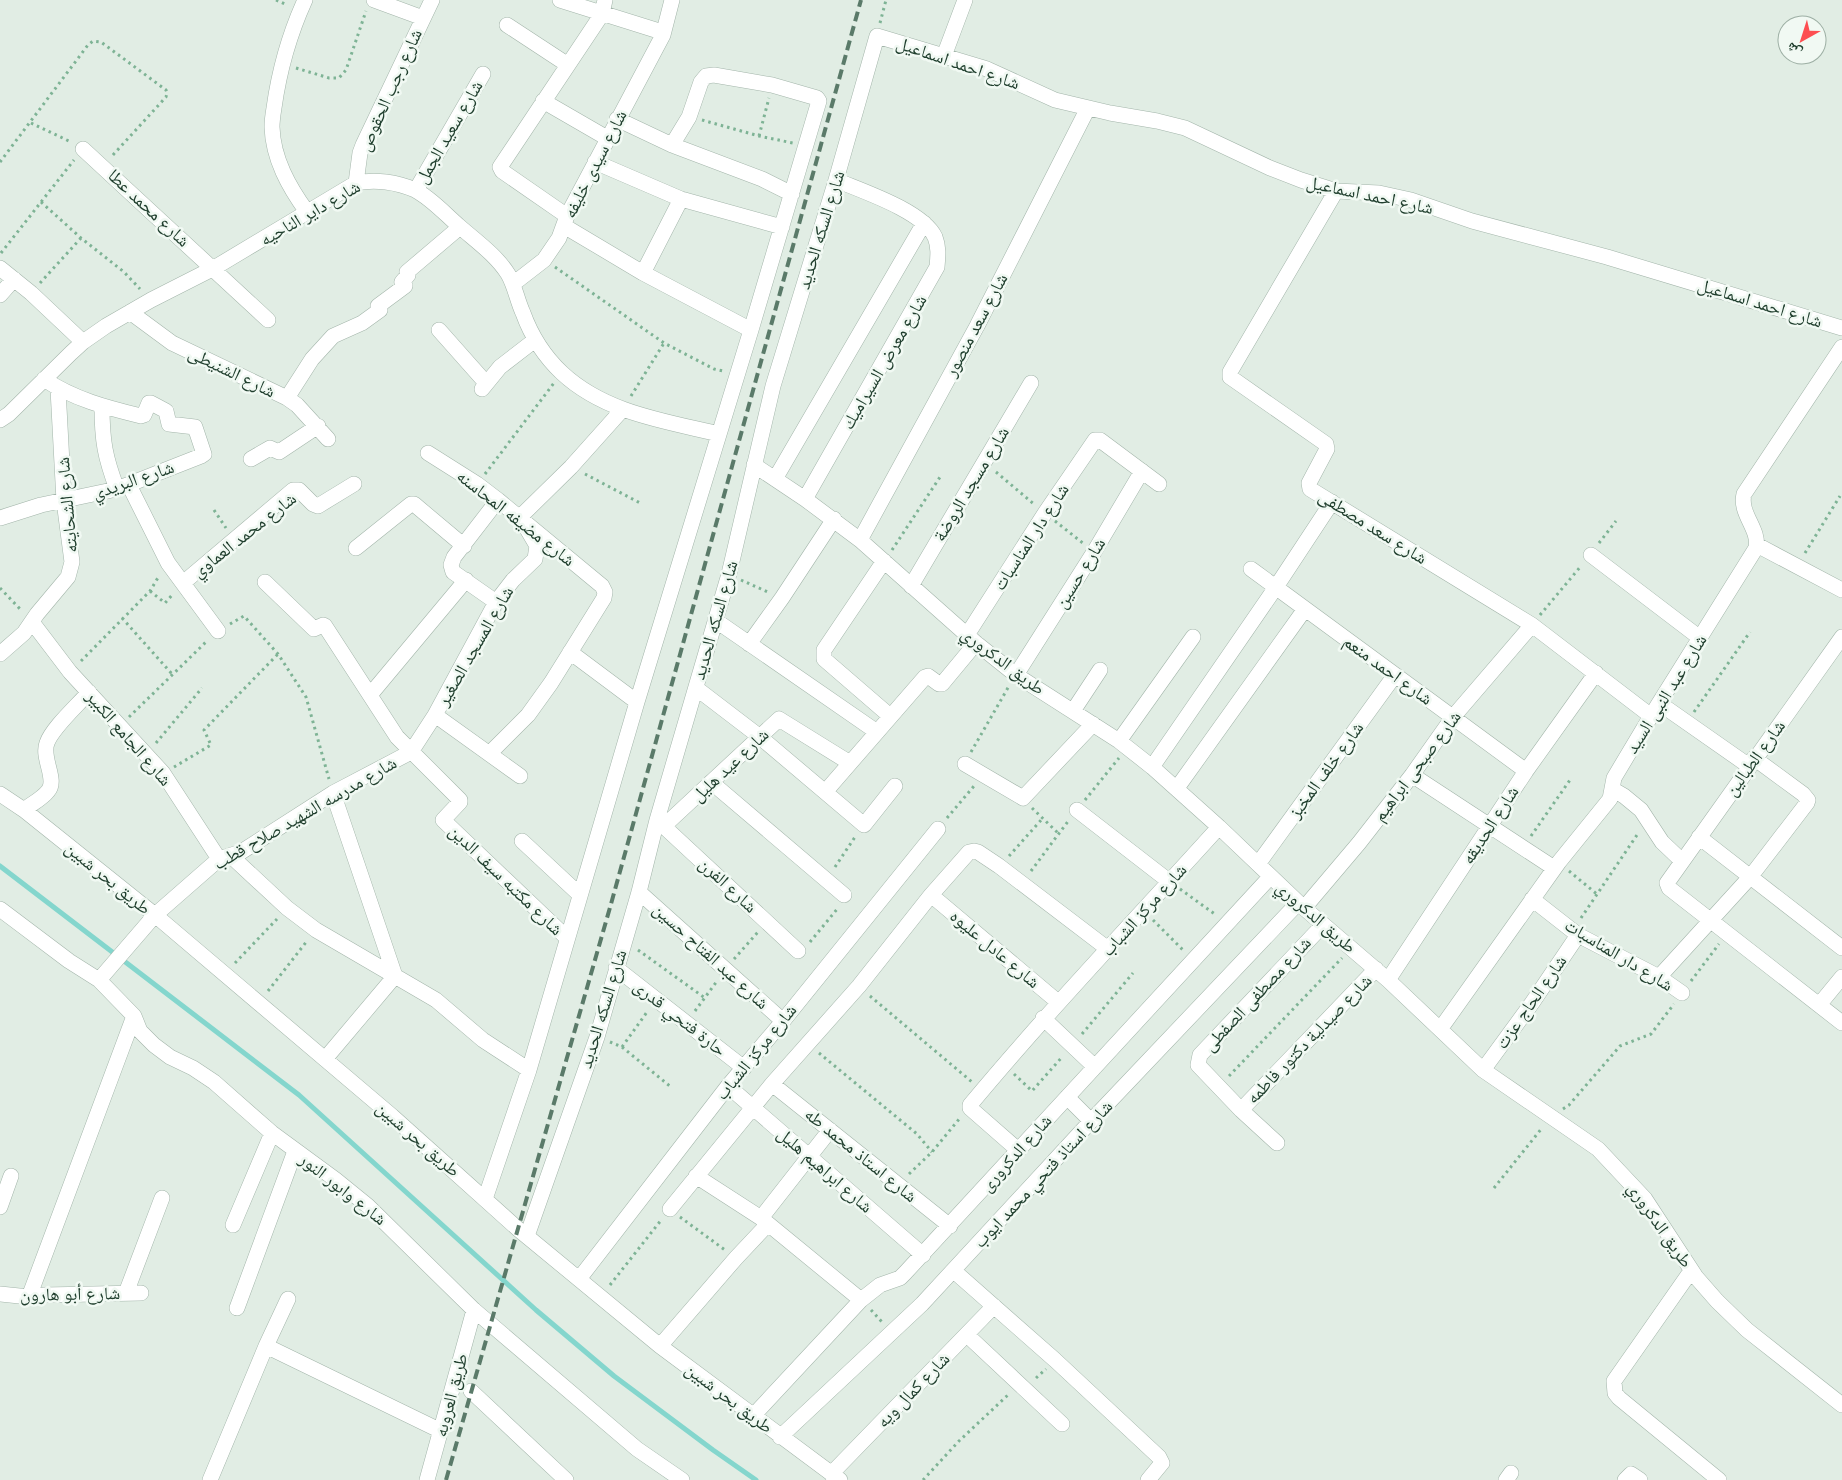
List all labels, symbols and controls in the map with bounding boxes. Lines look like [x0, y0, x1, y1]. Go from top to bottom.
north arrow [1777, 15, 1827, 65]
street label: شارع رجب الحقوص [353, 25, 427, 155]
street label: شارع احمد اسماعيل [893, 32, 1023, 94]
text: ش [1783, 38, 1805, 61]
street label: شارع سعيد الجمل [411, 76, 487, 188]
street label: شارع سيدى خليفه [558, 106, 632, 222]
street label: شارع محمد عطا [103, 164, 195, 252]
street label: شارع السكه الحديد [793, 168, 849, 292]
street label: شارع احمد اسماعيل [1305, 171, 1435, 219]
street label: شارع داير الناحيه [256, 175, 364, 251]
street label: شارع سعد منصور [939, 270, 1012, 381]
street label: شارع احمد اسماعيل [1695, 274, 1825, 332]
street label: شارع معرض السيراميك [837, 291, 931, 433]
street label: شارع الشنيطى [185, 341, 279, 403]
street label: شارع مسجد الروضة [928, 423, 1014, 545]
street label: شارع الشحايته [52, 456, 82, 554]
street label: شارع البريدي [89, 456, 178, 508]
street label: شارع مضيفه المحاسنه [452, 465, 580, 571]
street label: شارع دار المناسبات [988, 480, 1074, 594]
street label: شارع سعد مصطفى [1315, 485, 1431, 569]
street label: شارع محمد العماوي [187, 487, 303, 585]
street label: شارع حسين [1050, 534, 1110, 612]
street label: شارع السكه الحديد [687, 558, 743, 682]
street label: شارع المسجد الصغير [431, 582, 518, 711]
street label: طريق الدكروري [955, 622, 1049, 702]
street label: شارع احمد منعم [1338, 630, 1437, 711]
street label: شارع عبد النبى السيد [1621, 630, 1711, 758]
street label: شارع الجامع الكبير [80, 685, 177, 791]
street label: شارع صبحى ابراهيم [1368, 706, 1467, 826]
street label: شارع الطبالين [1720, 716, 1790, 800]
street label: شارع خلف المخبز [1283, 718, 1368, 823]
street label: شارع عيد هليل [687, 724, 773, 806]
street label: شارع مدرسه الشهيد صلاح قطب [210, 752, 401, 875]
street label: شارع الحديقه [1457, 782, 1523, 868]
street label: شارع مكتبه سيف الدين [444, 820, 568, 940]
street label: طريق بحر شبين [61, 837, 155, 919]
street label: شارع الفرن [694, 853, 762, 917]
street label: شارع مركز الشباب [1097, 859, 1191, 961]
street label: طريق الدكروري [1269, 876, 1361, 961]
street label: شارع عبد الفتاح حسين [648, 898, 773, 1015]
street label: شارع عادل عليوه [946, 905, 1044, 993]
street label: شارع دار المناسبات [1561, 914, 1677, 996]
street label: شارع مصطفى الصفطى [1198, 932, 1316, 1056]
street label: شارع السكه الحديد [575, 947, 631, 1071]
street label: شارع الحاج عزت [1491, 951, 1572, 1054]
street label: شارع صيدلية دكتور فاطمه [1242, 970, 1376, 1108]
street label: حارة فتحي قدرى [627, 975, 731, 1064]
street label: شارع مركز الشباب [711, 1000, 801, 1104]
street label: شارع استاذ فتحي محمد ايوب [969, 1096, 1120, 1255]
street label: طريق بحر شبين [372, 1097, 464, 1181]
street label: شارع استاذ محمد طه [800, 1103, 922, 1207]
street label: شارع الدكرورى [976, 1110, 1056, 1196]
street label: شارع ابراهيم هليل [772, 1122, 877, 1218]
street label: شارع وابور النور [294, 1147, 391, 1230]
street label: طريق الدكروري [1620, 1178, 1697, 1274]
street label: شارع أبو هارون [20, 1282, 120, 1306]
street label: شارع كمال ويه [872, 1348, 954, 1432]
street label: طريق العروبه [429, 1351, 473, 1439]
street label: طريق بحر شبين [681, 1358, 777, 1438]

